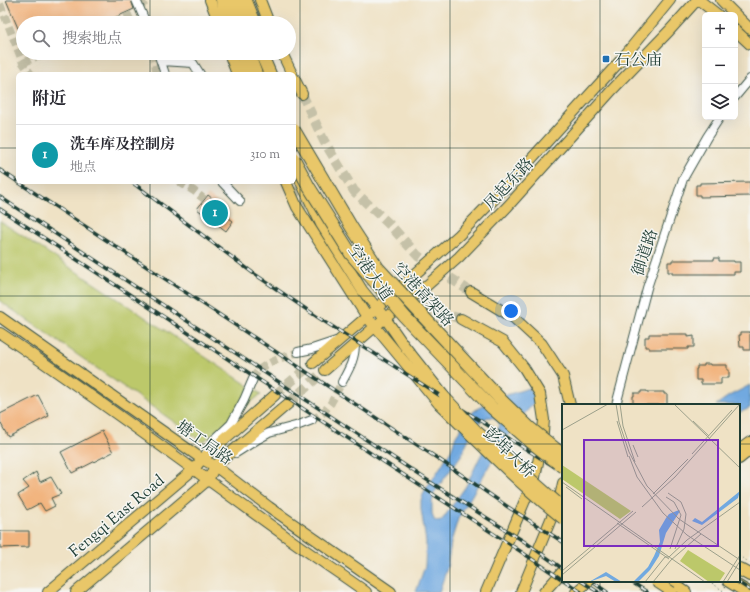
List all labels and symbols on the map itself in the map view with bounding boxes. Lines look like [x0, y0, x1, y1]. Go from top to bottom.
place label: 石公庙 [614, 50, 662, 73]
marker: 石公庙 [601, 54, 611, 64]
street label: 凤起东路 [480, 153, 540, 216]
pin: 1 [202, 198, 228, 228]
street label: 御道路 [628, 226, 665, 279]
street label: 空港大道 [341, 241, 397, 306]
street label: 空港高架路 [386, 259, 458, 333]
your location [501, 301, 521, 321]
inset map [562, 404, 740, 582]
street label: 塘工局路 [171, 416, 236, 472]
street label: 彭埠大桥 [477, 423, 539, 484]
street label: Fengqi East Road [65, 470, 170, 564]

